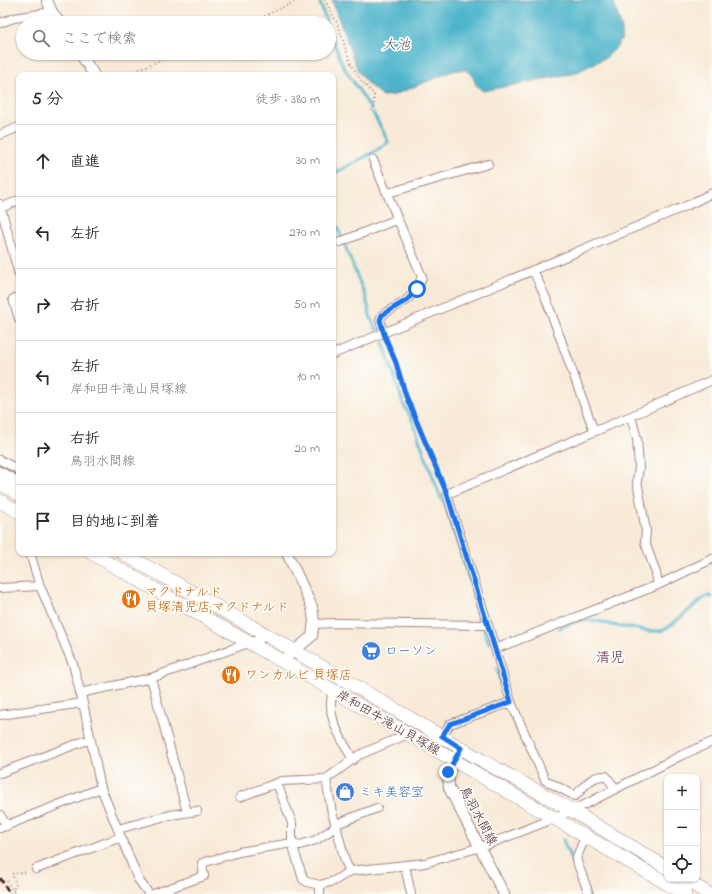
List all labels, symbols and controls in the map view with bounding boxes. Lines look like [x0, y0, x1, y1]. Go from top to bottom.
search box [16, 16, 336, 60]
icon: search [30, 27, 52, 49]
text: ここで検索 [62, 28, 137, 50]
water label: 大池 [382, 35, 411, 56]
text: 5 分 [32, 87, 63, 112]
text: 徒歩 · 380 m [256, 90, 320, 109]
icon: ahead [32, 150, 54, 172]
text: 直進 [70, 151, 100, 173]
text: 30 m [296, 151, 320, 170]
icon: left [32, 222, 54, 244]
text: 左折 [70, 223, 100, 245]
text: 270 m [289, 223, 320, 242]
route start [408, 280, 426, 298]
icon: right [32, 294, 54, 316]
text: 右折 [70, 295, 100, 317]
text: 50 m [294, 295, 320, 314]
text: 左折 [70, 356, 100, 378]
icon: left [32, 366, 54, 388]
text: 10 m [297, 367, 320, 386]
text: 岸和田牛滝山貝塚線 [70, 380, 187, 399]
text: 右折 [70, 428, 100, 450]
icon: right [32, 438, 54, 460]
text: 20 m [295, 439, 320, 458]
text: 鳥羽水間線 [70, 452, 135, 471]
icon: arrive [32, 510, 54, 532]
text: 目的地に到着 [70, 511, 160, 533]
place label: マクドナルド 貝塚清児店;マクドナルド [145, 583, 289, 617]
restaurant icon: マクドナルド 貝塚清児店;マクドナルド [120, 588, 142, 610]
supermarket icon: ローソン [360, 640, 382, 662]
place label: ローソン [385, 642, 437, 661]
district label: 清児 [596, 648, 624, 669]
restaurant icon: ワンカルビ 貝塚店 [220, 664, 242, 686]
place label: ワンカルビ 貝塚店 [245, 666, 352, 685]
street label: 岸和田牛滝山貝塚線 [333, 686, 444, 761]
route end [439, 763, 457, 781]
map controls [664, 774, 700, 882]
button: + [664, 774, 700, 810]
shop icon: ミキ美容室 [334, 781, 356, 803]
place label: ミキ美容室 [359, 783, 424, 802]
street label: 鳥羽水間線 [454, 783, 502, 850]
button: − [664, 810, 700, 846]
button: locate [664, 846, 700, 882]

